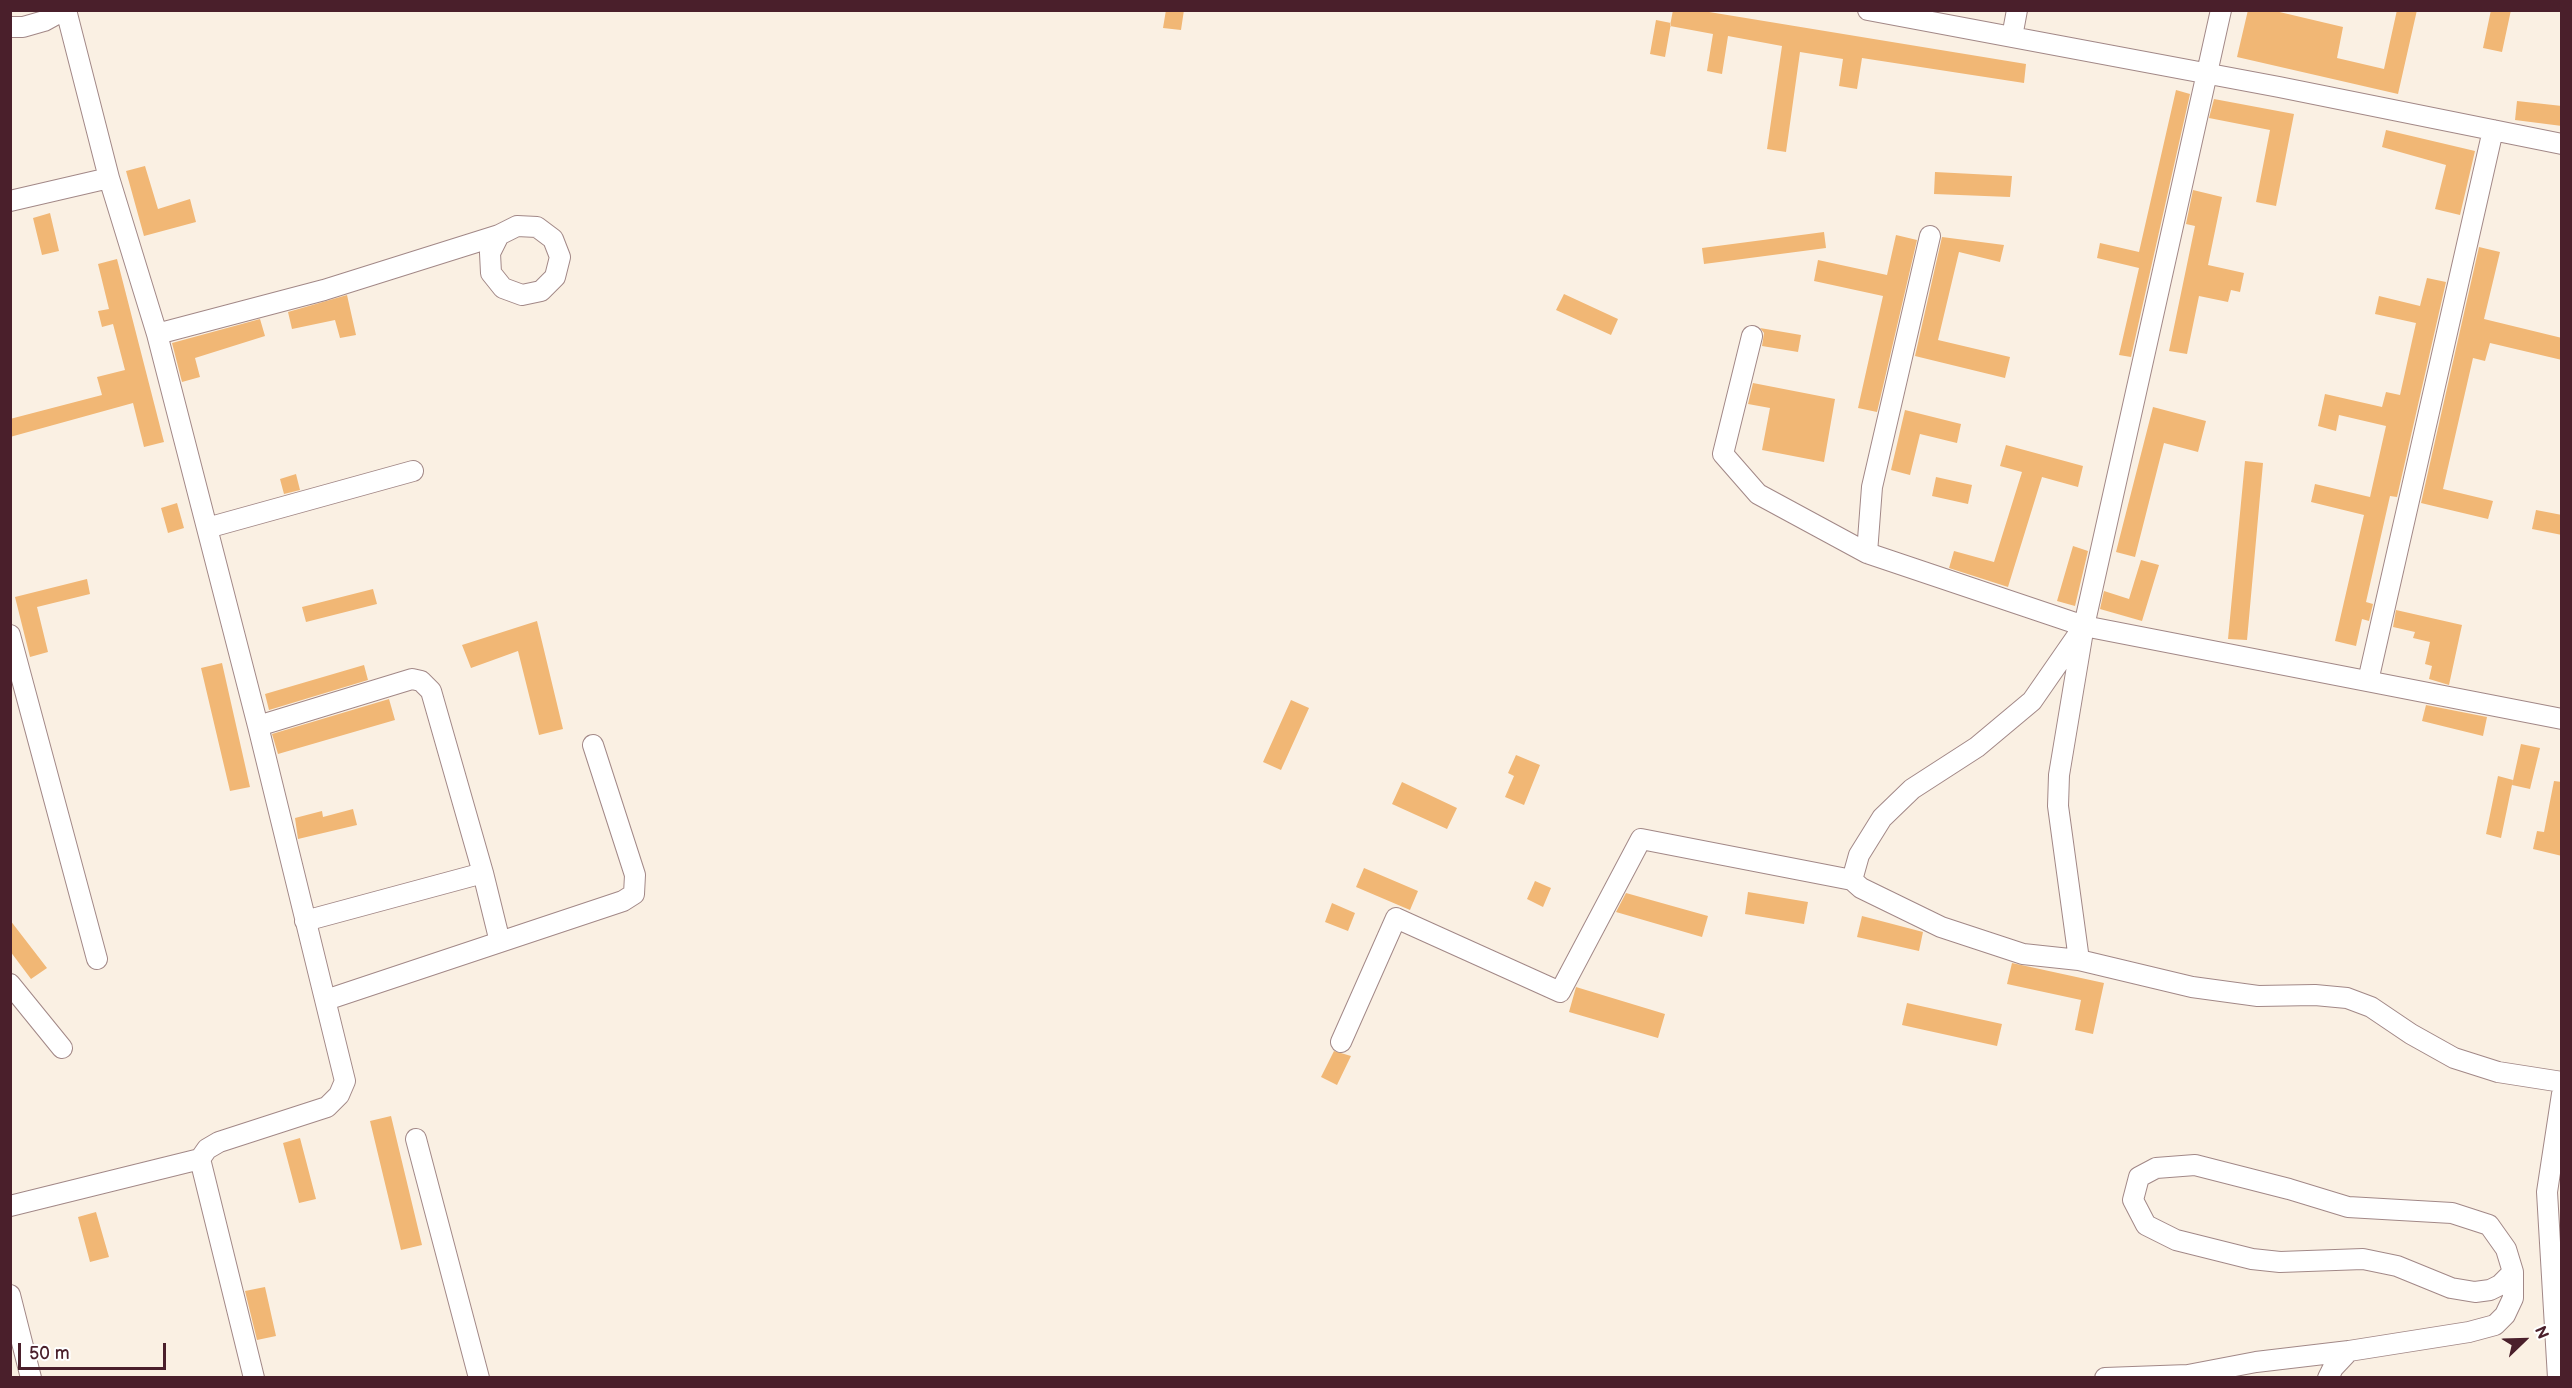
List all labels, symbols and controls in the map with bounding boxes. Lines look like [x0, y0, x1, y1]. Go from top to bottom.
north arrow [2494, 1310, 2554, 1370]
text: N [2530, 1324, 2552, 1342]
scale bar [21, 1331, 170, 1369]
text: 50 m [29, 1343, 70, 1364]

